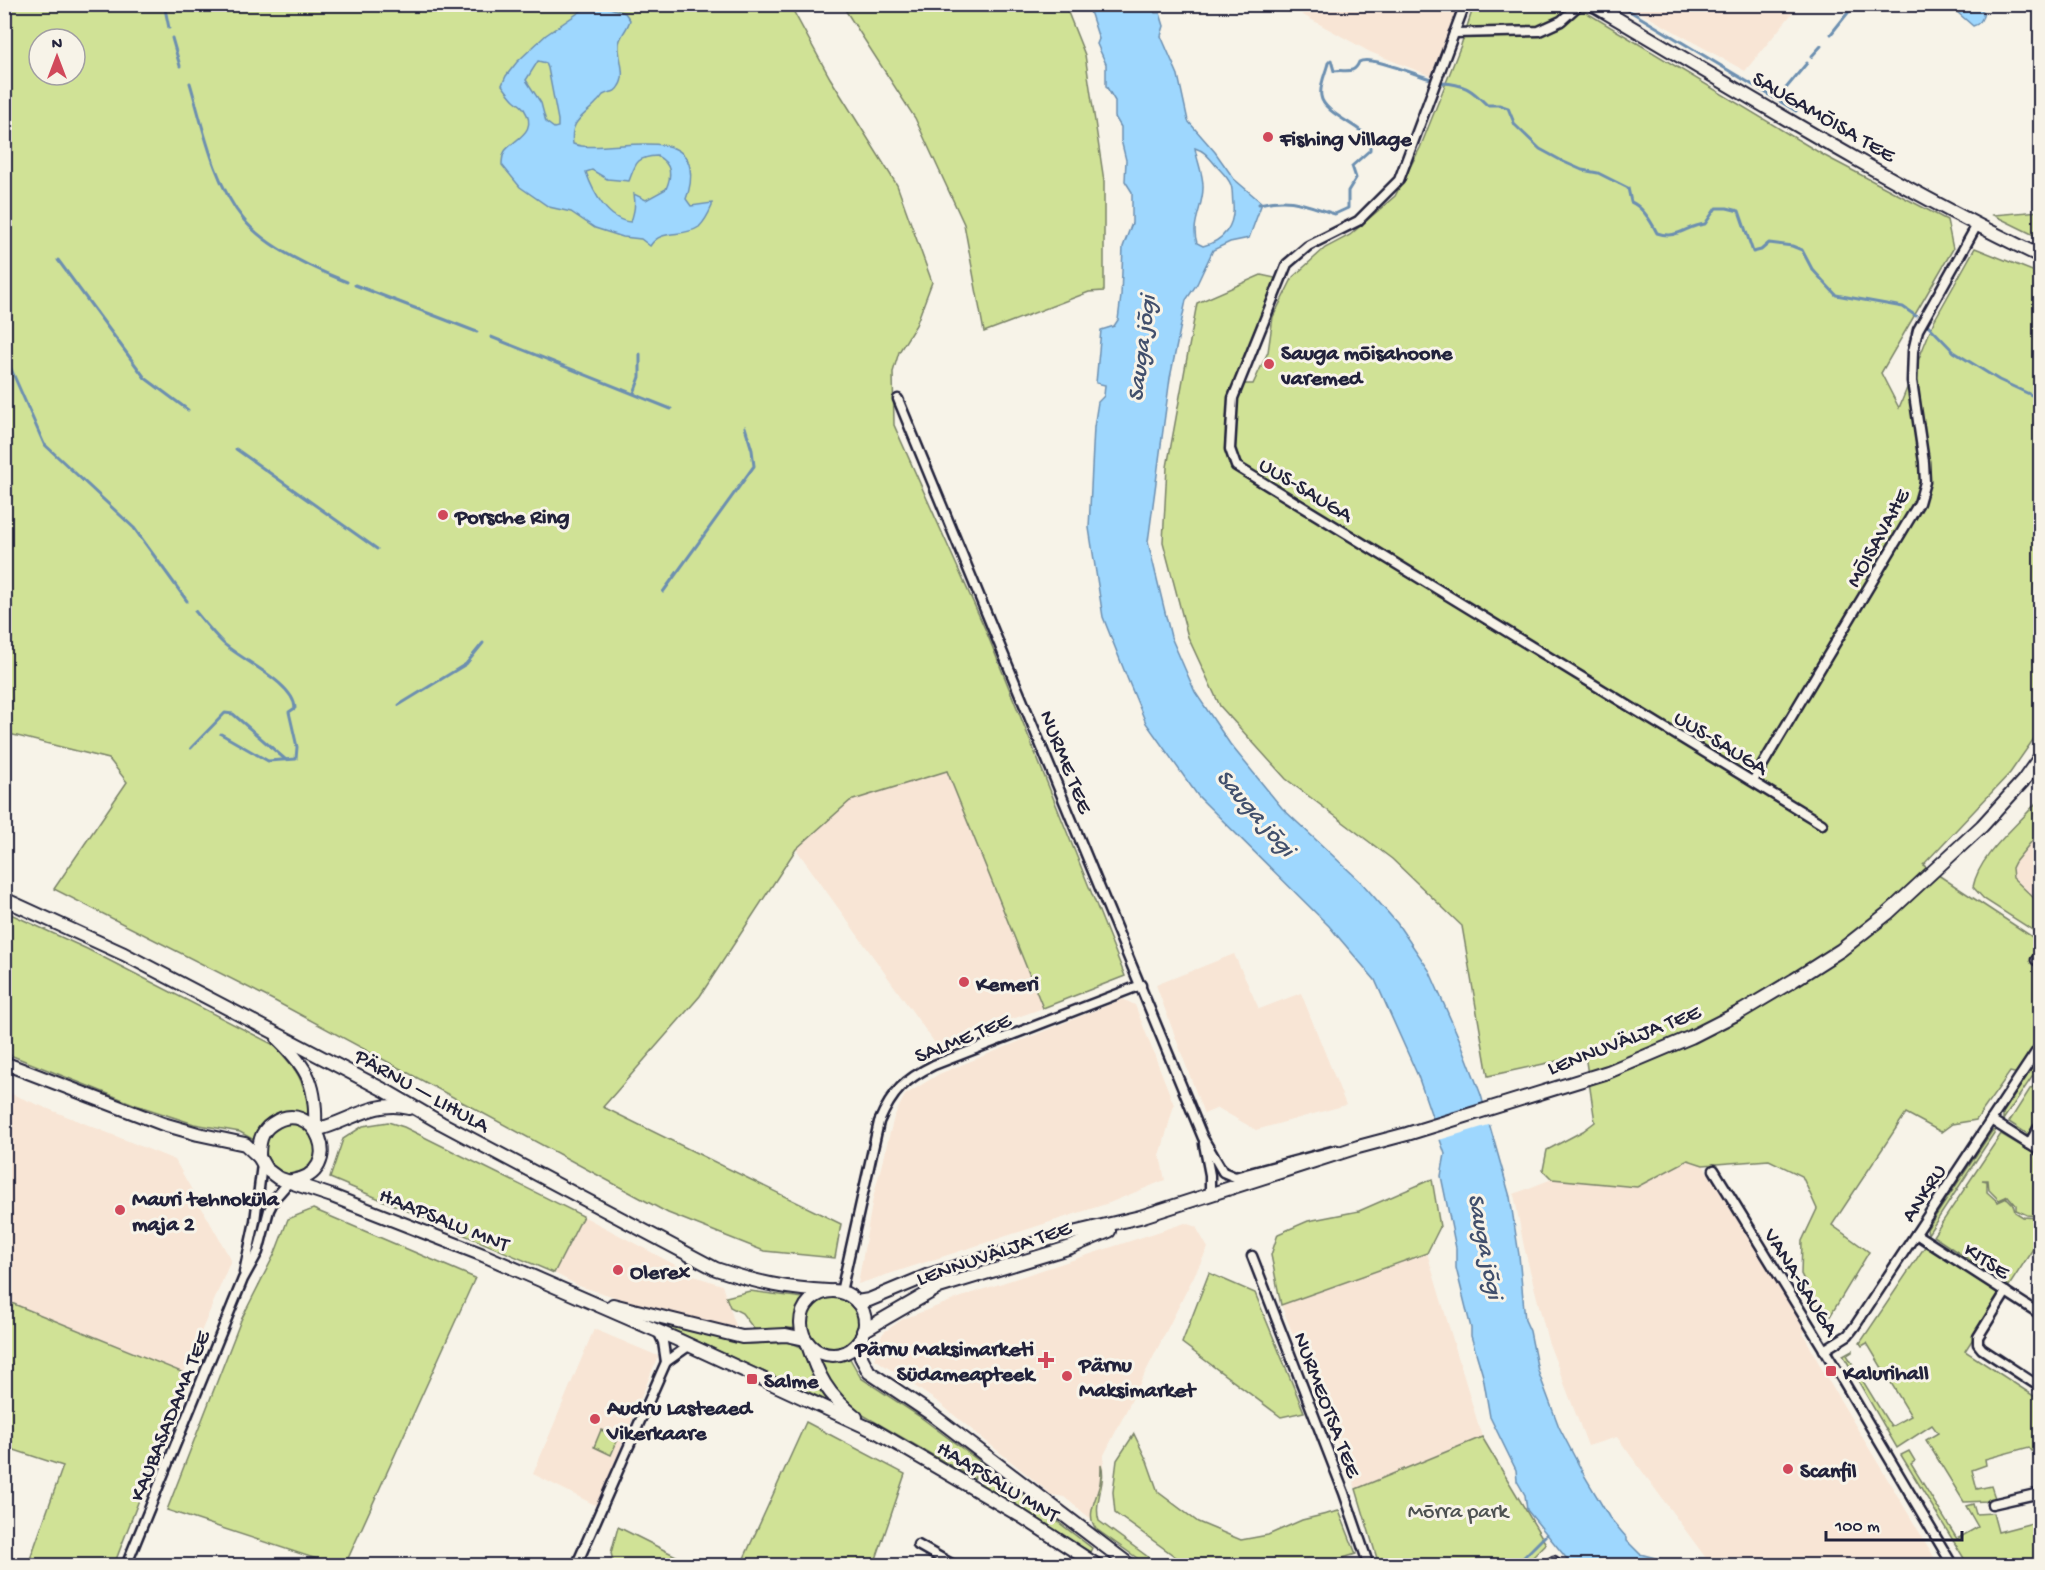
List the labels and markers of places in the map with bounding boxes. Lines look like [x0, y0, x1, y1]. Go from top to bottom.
place label: Fishing Village [1279, 128, 1412, 154]
marker: Fishing Village [1261, 130, 1275, 144]
place label: Sauga mõisahoone varemed [1280, 342, 1453, 393]
marker: Sauga mõisahoone varemed [1262, 357, 1276, 371]
place label: Porsche Ring [454, 506, 570, 532]
marker: Porsche Ring [436, 508, 450, 522]
place label: Kemeri [975, 973, 1039, 999]
marker: Kemeri [957, 975, 971, 989]
place label: Mauri tehnoküla maja 2 [132, 1188, 281, 1239]
marker: Mauri tehnoküla maja 2 [113, 1203, 127, 1217]
place label: Olerex [630, 1261, 691, 1287]
marker: Olerex [611, 1263, 625, 1277]
place label: Pärnu Maksimarketi Südameapteek [854, 1338, 1036, 1389]
marker: Pärnu Maksimarketi Südameapteek [1039, 1353, 1053, 1367]
place label: Pärnu Maksimarket [1078, 1354, 1197, 1405]
place label: Kalurihall [1842, 1362, 1929, 1388]
marker: Kalurihall [1824, 1364, 1838, 1378]
marker: Pärnu Maksimarket [1060, 1369, 1074, 1383]
place label: Salme [764, 1370, 819, 1396]
marker: Salme [745, 1372, 759, 1386]
place label: Audru Lasteaed Vikerkaare [606, 1397, 754, 1448]
marker: Audru Lasteaed Vikerkaare [588, 1412, 602, 1426]
place label: Scanfil [1800, 1460, 1857, 1486]
marker: Scanfil [1781, 1462, 1795, 1476]

